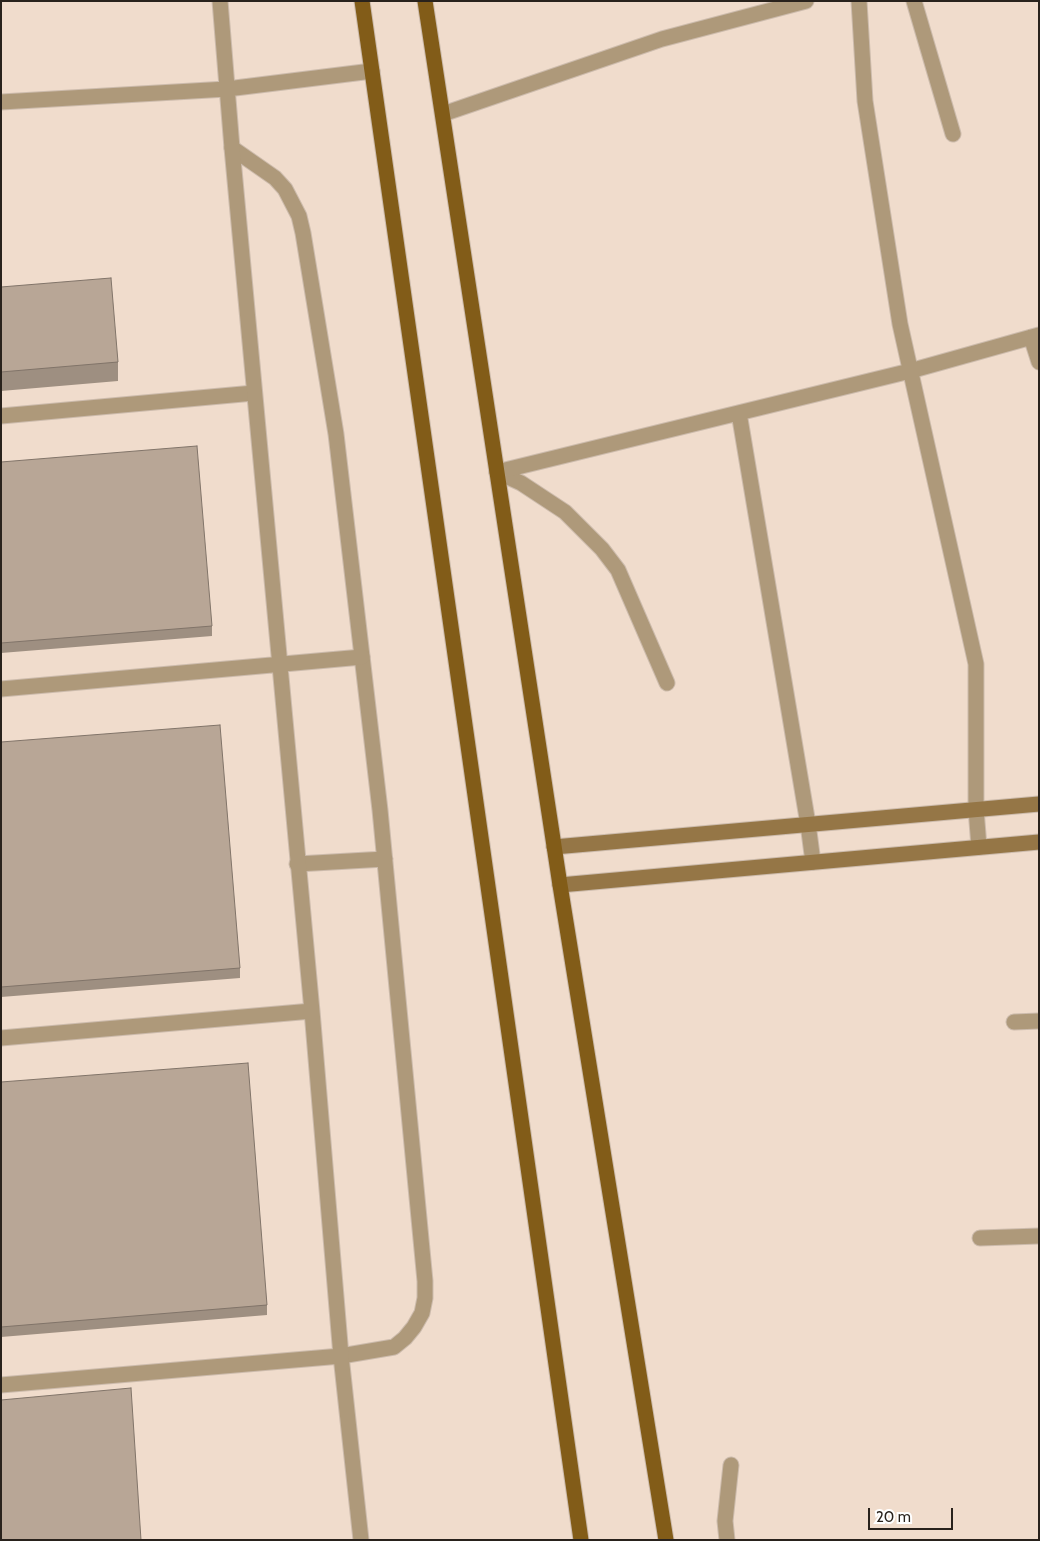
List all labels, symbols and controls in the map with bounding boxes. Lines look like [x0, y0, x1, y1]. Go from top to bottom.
scale bar [870, 1498, 955, 1530]
text: 20 m [876, 1508, 911, 1526]

